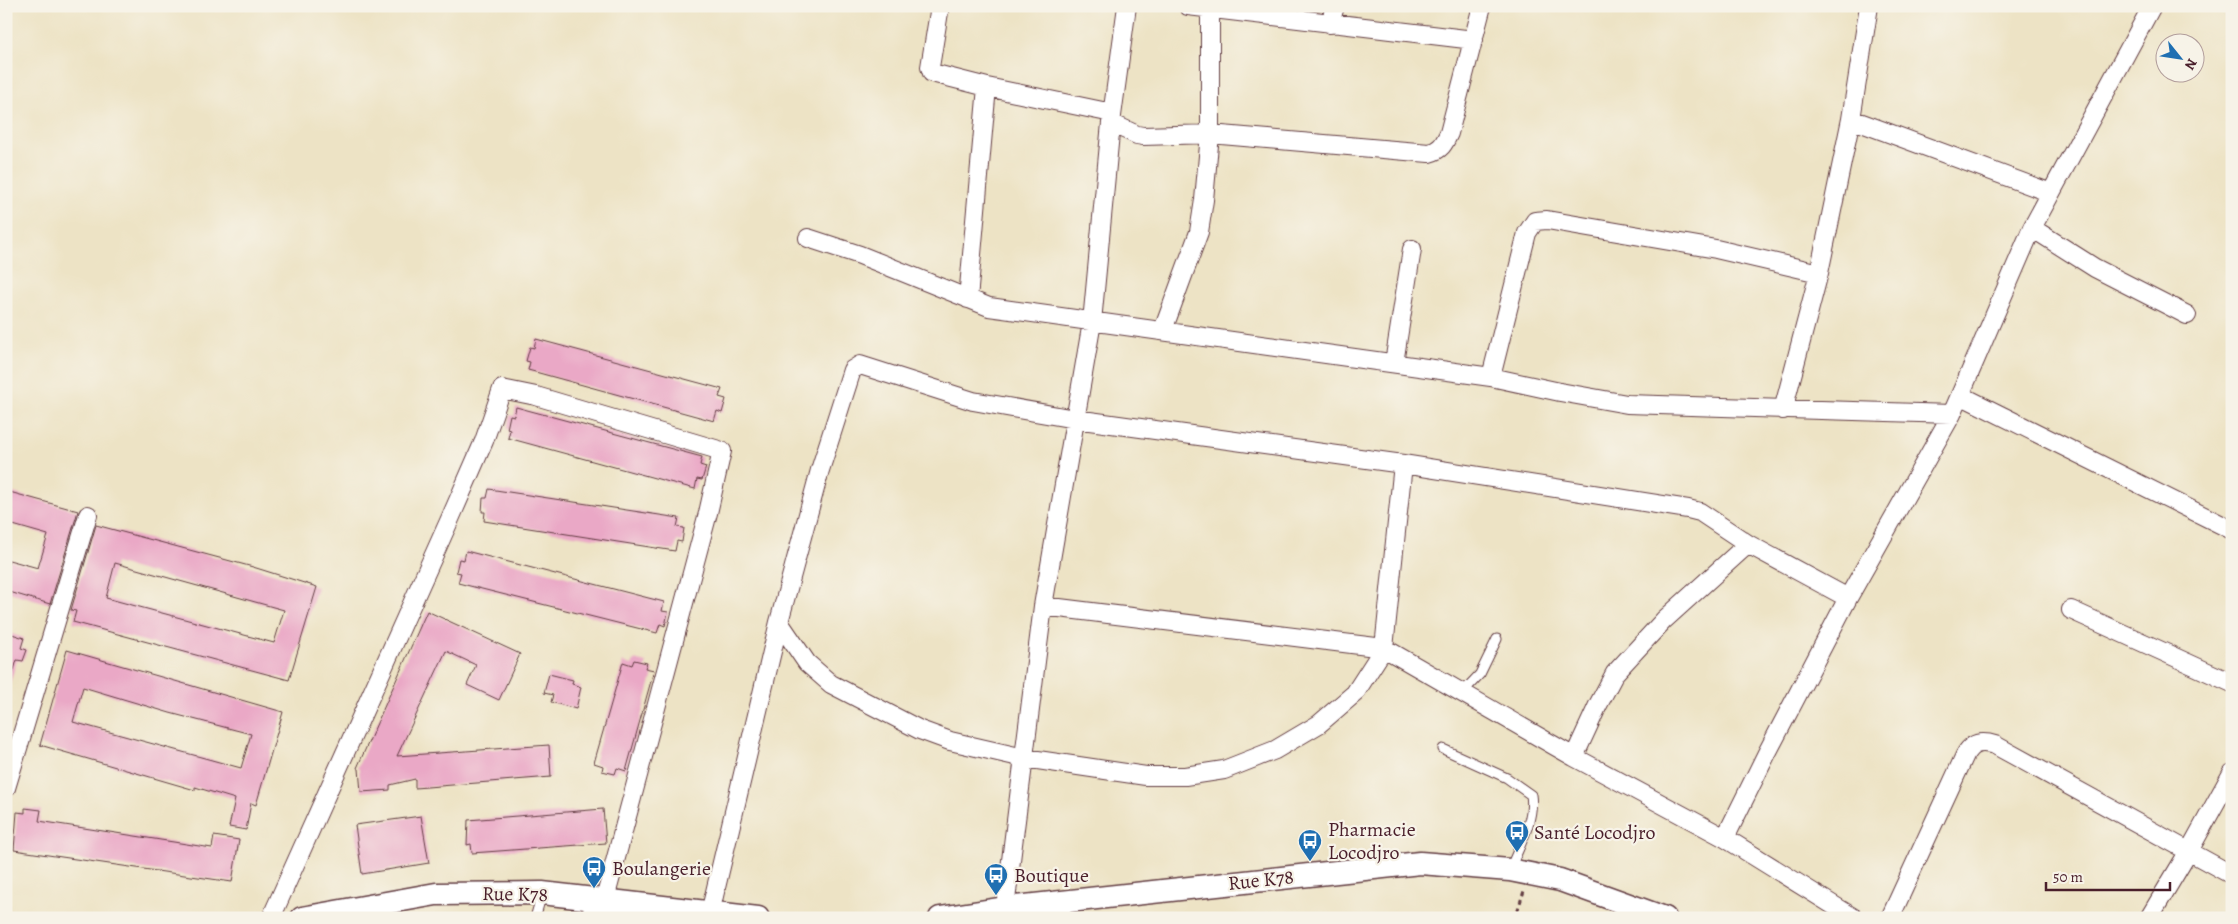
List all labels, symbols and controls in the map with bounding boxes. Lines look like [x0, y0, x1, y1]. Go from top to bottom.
north arrow [2156, 32, 2206, 82]
text: N [2180, 55, 2202, 73]
place label: Pharmacie Locodjro [1328, 816, 1416, 866]
bus stop icon: Santé Locodjro [1504, 819, 1530, 853]
place label: Santé Locodjro [1534, 819, 1655, 846]
bus stop icon: Pharmacie Locodjro [1297, 828, 1323, 862]
bus stop icon: Boulangerie [581, 855, 607, 889]
place label: Boulangerie [612, 855, 711, 882]
scale bar [2046, 859, 2169, 891]
bus stop icon: Boutique [983, 862, 1009, 896]
place label: Boutique [1014, 862, 1089, 889]
street label: Rue K78 [1227, 863, 1295, 897]
text: 50 m [2053, 867, 2083, 887]
street label: Rue K78 [482, 880, 548, 908]

